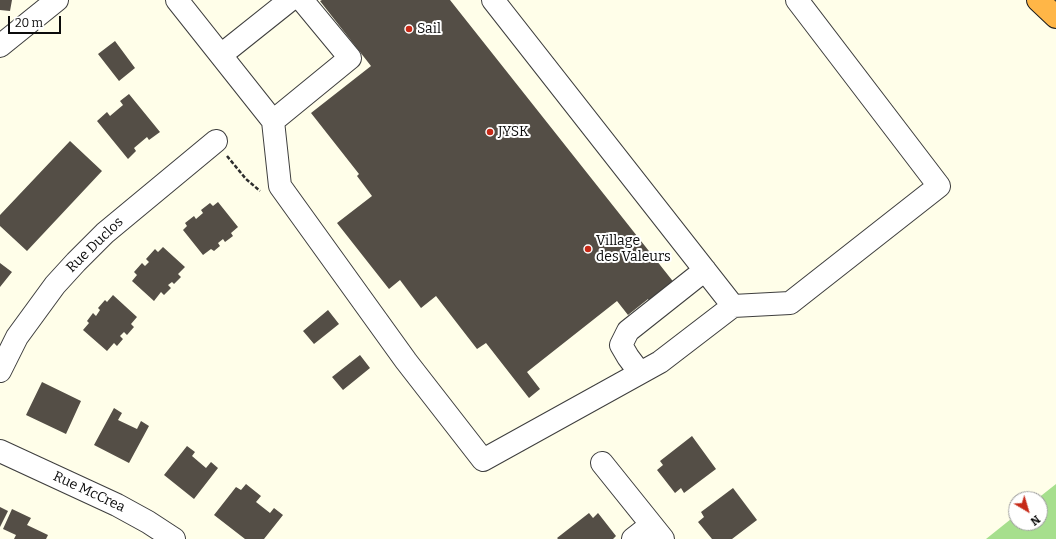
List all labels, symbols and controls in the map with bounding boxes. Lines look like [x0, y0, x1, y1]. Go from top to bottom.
scale bar [10, 8, 63, 34]
text: 20 m [15, 16, 43, 30]
place label: Sail [417, 21, 441, 37]
marker: Sail [404, 24, 414, 34]
place label: JYSK [498, 124, 529, 140]
marker: JYSK [485, 127, 495, 137]
street label: Rue Duclos [63, 214, 127, 276]
place label: Village des Valeurs [596, 233, 671, 266]
marker: Village des Valeurs [583, 244, 593, 254]
street label: Rue McCrea [50, 468, 128, 516]
north arrow [1008, 491, 1048, 531]
text: N [1028, 512, 1042, 528]

